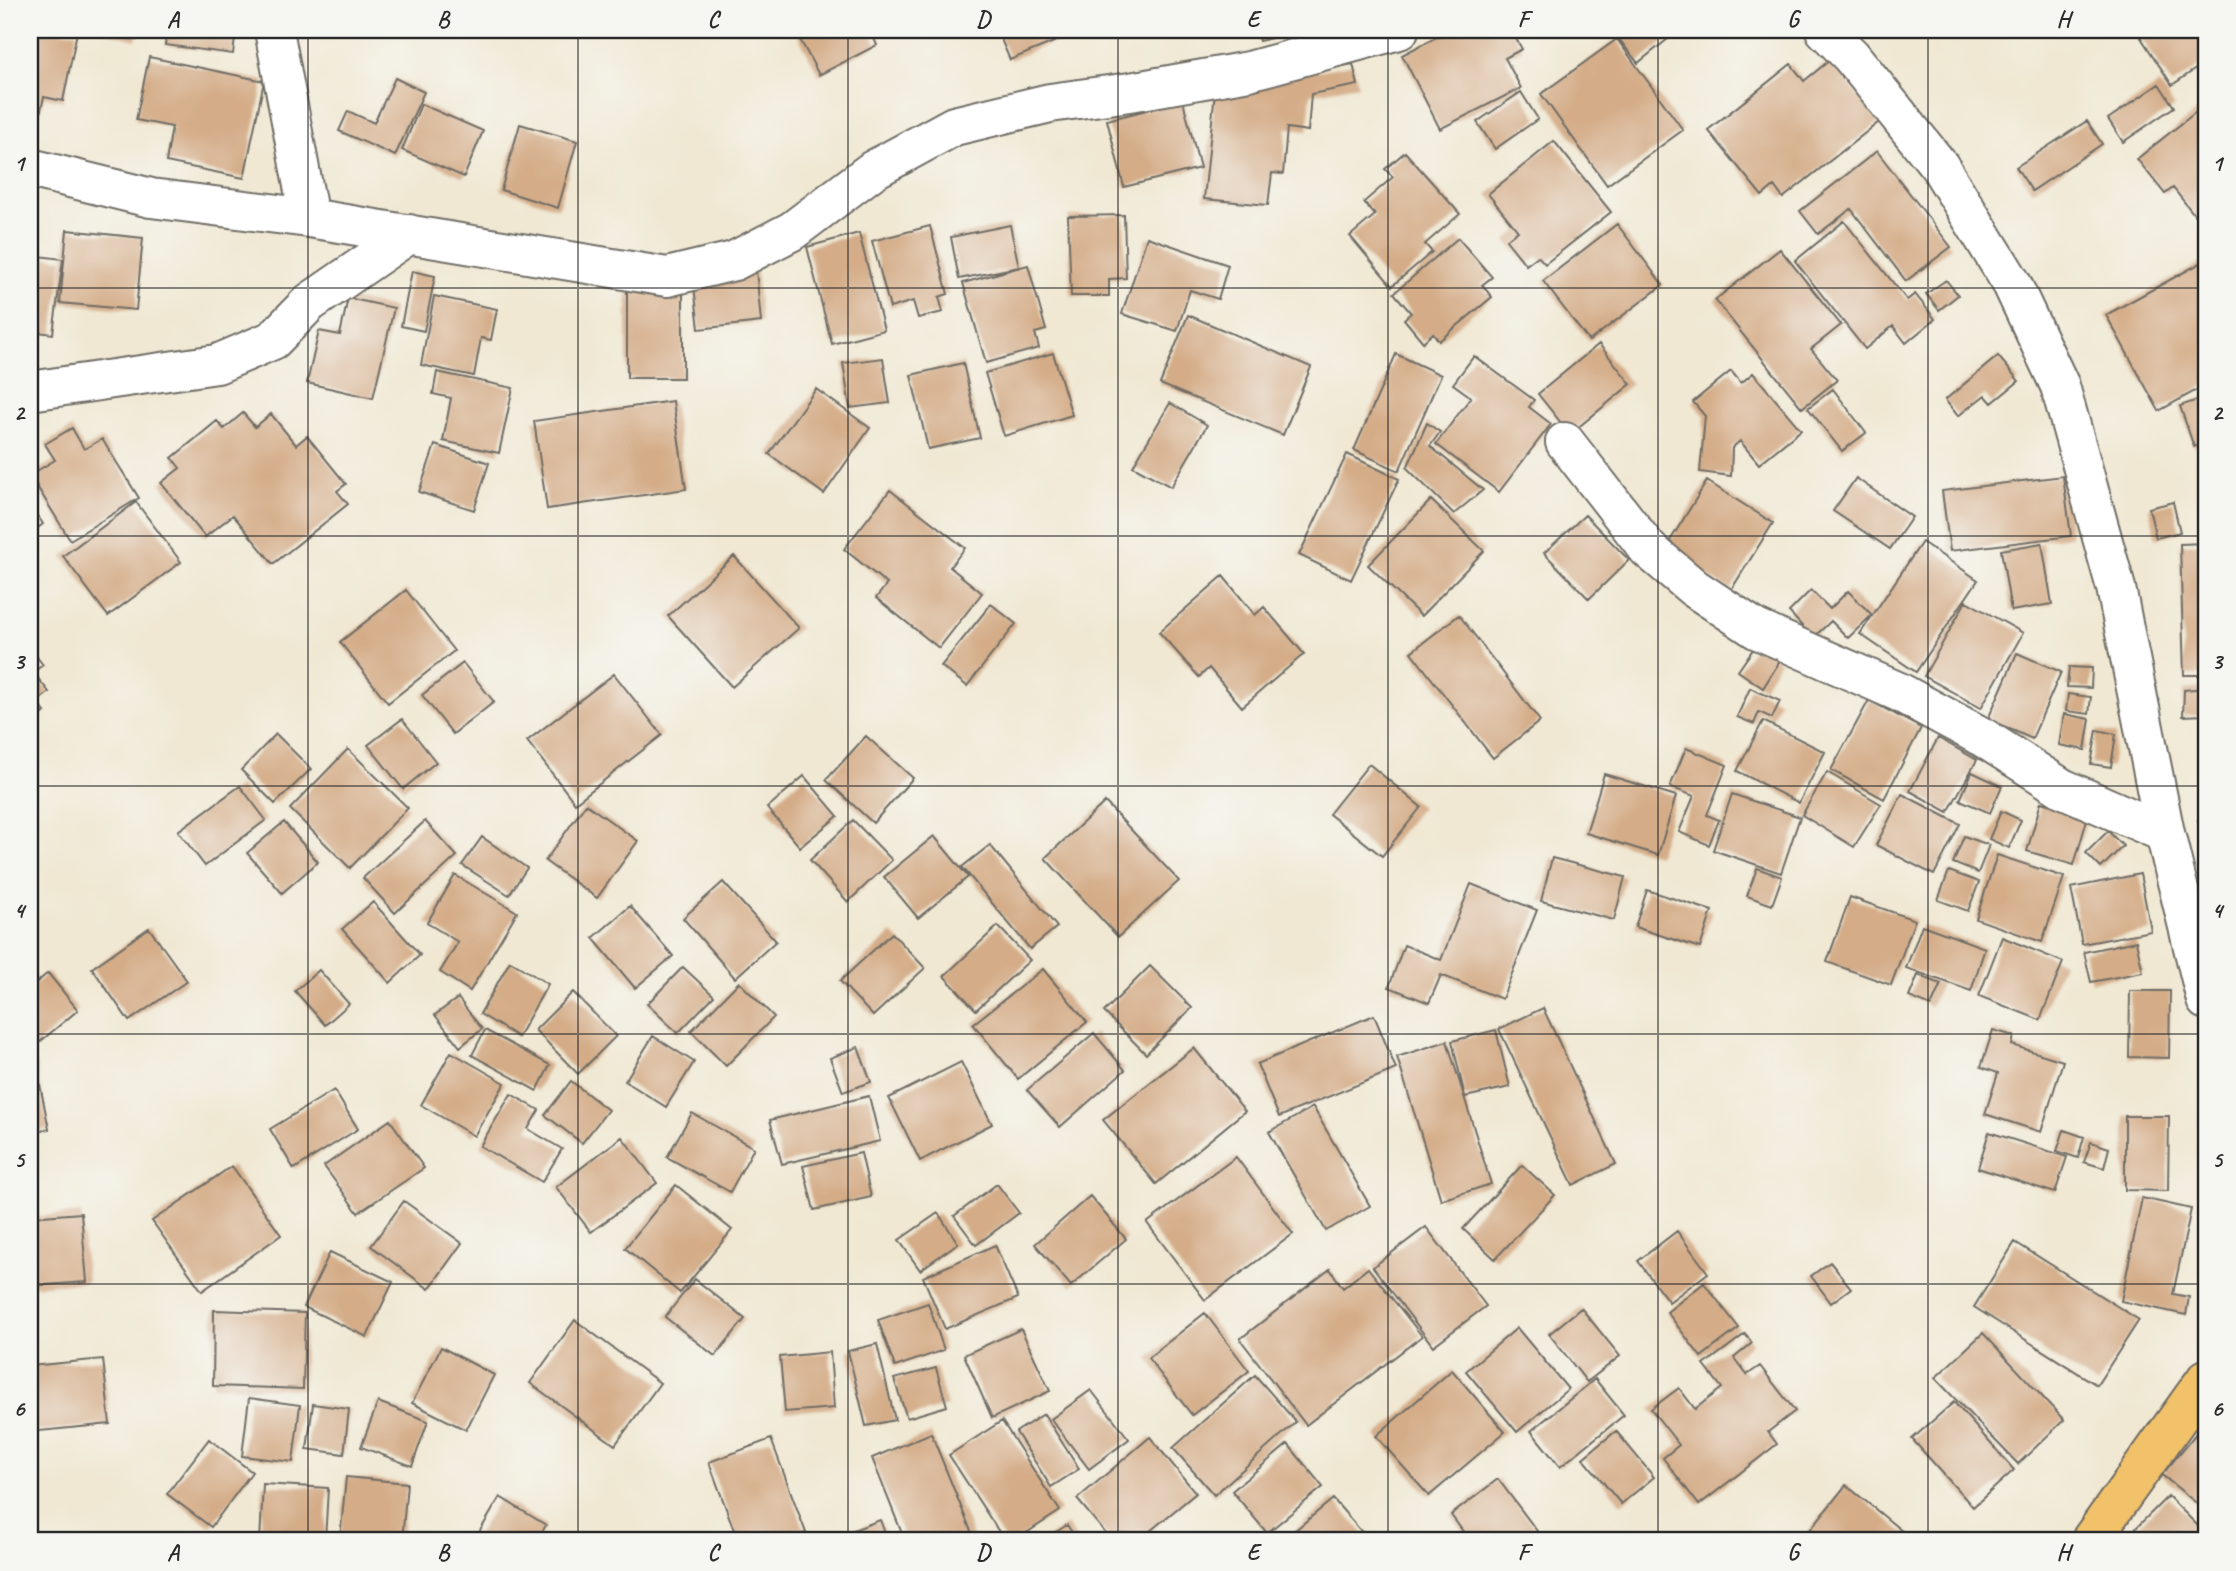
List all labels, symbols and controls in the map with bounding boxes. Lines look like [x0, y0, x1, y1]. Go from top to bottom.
text: A [167, 5, 181, 34]
text: B [437, 5, 451, 34]
text: C [708, 5, 722, 34]
text: D [976, 5, 992, 34]
text: E [1247, 5, 1263, 34]
text: F [1518, 5, 1534, 34]
text: G [1787, 5, 1802, 34]
text: H [2056, 5, 2074, 34]
text: 1 [14, 149, 27, 178]
text: 1 [2212, 149, 2225, 178]
text: 2 [14, 398, 27, 427]
text: 2 [2212, 398, 2225, 427]
text: 3 [14, 647, 27, 676]
text: 3 [2212, 647, 2225, 676]
text: 4 [14, 896, 27, 925]
text: 4 [2212, 896, 2225, 925]
text: 5 [14, 1145, 26, 1174]
text: 5 [2212, 1145, 2224, 1174]
text: 6 [14, 1394, 27, 1423]
text: 6 [2212, 1394, 2225, 1423]
text: A [167, 1538, 181, 1567]
text: B [437, 1538, 451, 1567]
text: C [708, 1538, 722, 1567]
text: D [976, 1538, 992, 1567]
text: E [1247, 1538, 1263, 1567]
text: F [1518, 1538, 1534, 1567]
text: G [1787, 1538, 1802, 1567]
text: H [2056, 1538, 2074, 1567]

